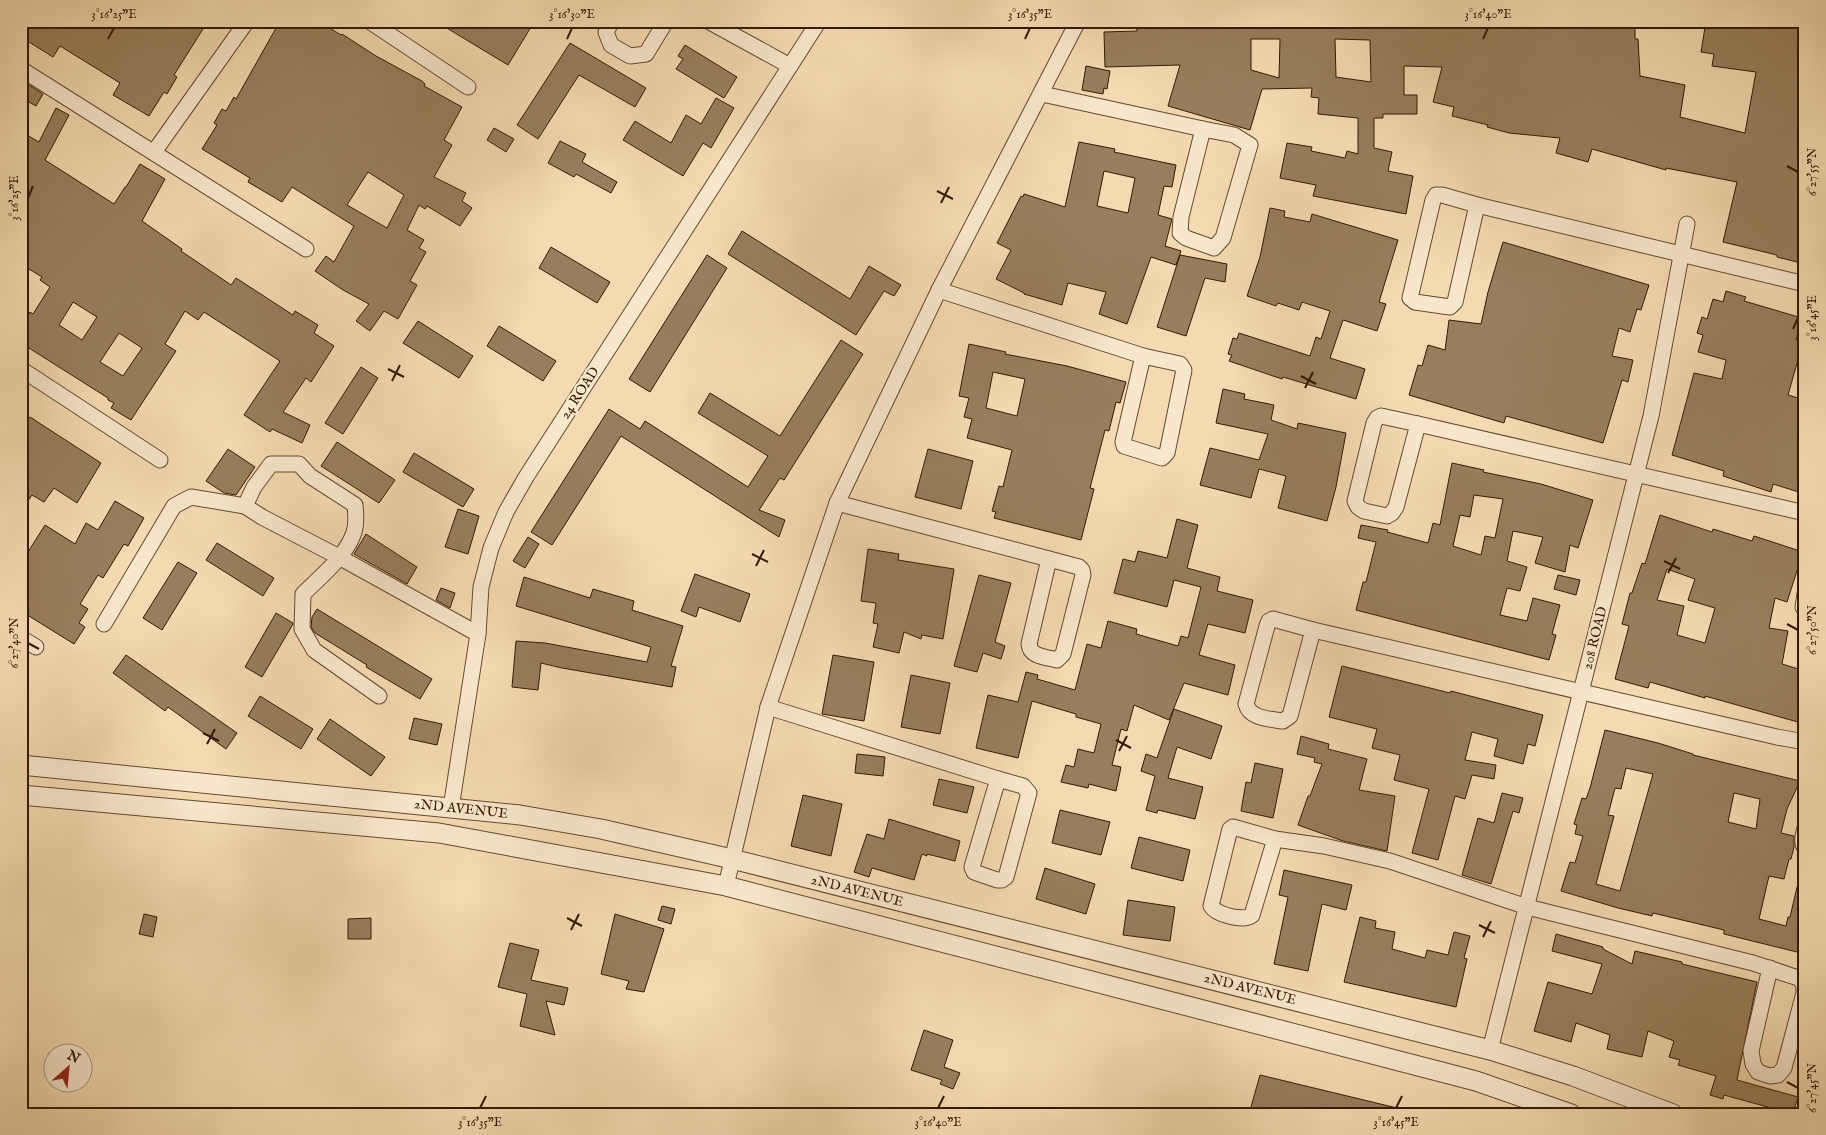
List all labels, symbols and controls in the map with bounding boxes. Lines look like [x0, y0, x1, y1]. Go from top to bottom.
text: 3°16'25"E [91, 7, 137, 22]
text: 3°16'30"E [549, 7, 595, 22]
text: 3°16'35"E [1008, 7, 1052, 22]
text: 3°16'40"E [1464, 7, 1512, 22]
text: 6°27'55"N [1805, 147, 1820, 196]
text: 3°16'25"E [7, 175, 22, 221]
text: 3°16'45"E [1805, 295, 1820, 341]
street label: 24 ROAD [556, 363, 604, 423]
text: 6°27'50"N [1805, 604, 1820, 655]
street label: 208 ROAD [1578, 605, 1612, 671]
text: 6°27'40"N [7, 617, 22, 669]
street label: 2ND AVENUE [413, 795, 509, 823]
street label: 2ND AVENUE [809, 871, 905, 911]
street label: 2ND AVENUE [1202, 969, 1298, 1009]
north arrow [42, 1042, 92, 1092]
text: N [63, 1046, 83, 1068]
text: 6°27'45"N [1805, 1062, 1820, 1113]
text: 3°16'35"E [458, 1115, 502, 1130]
text: 3°16'40"E [914, 1115, 962, 1130]
text: 3°16'45"E [1373, 1115, 1419, 1130]

